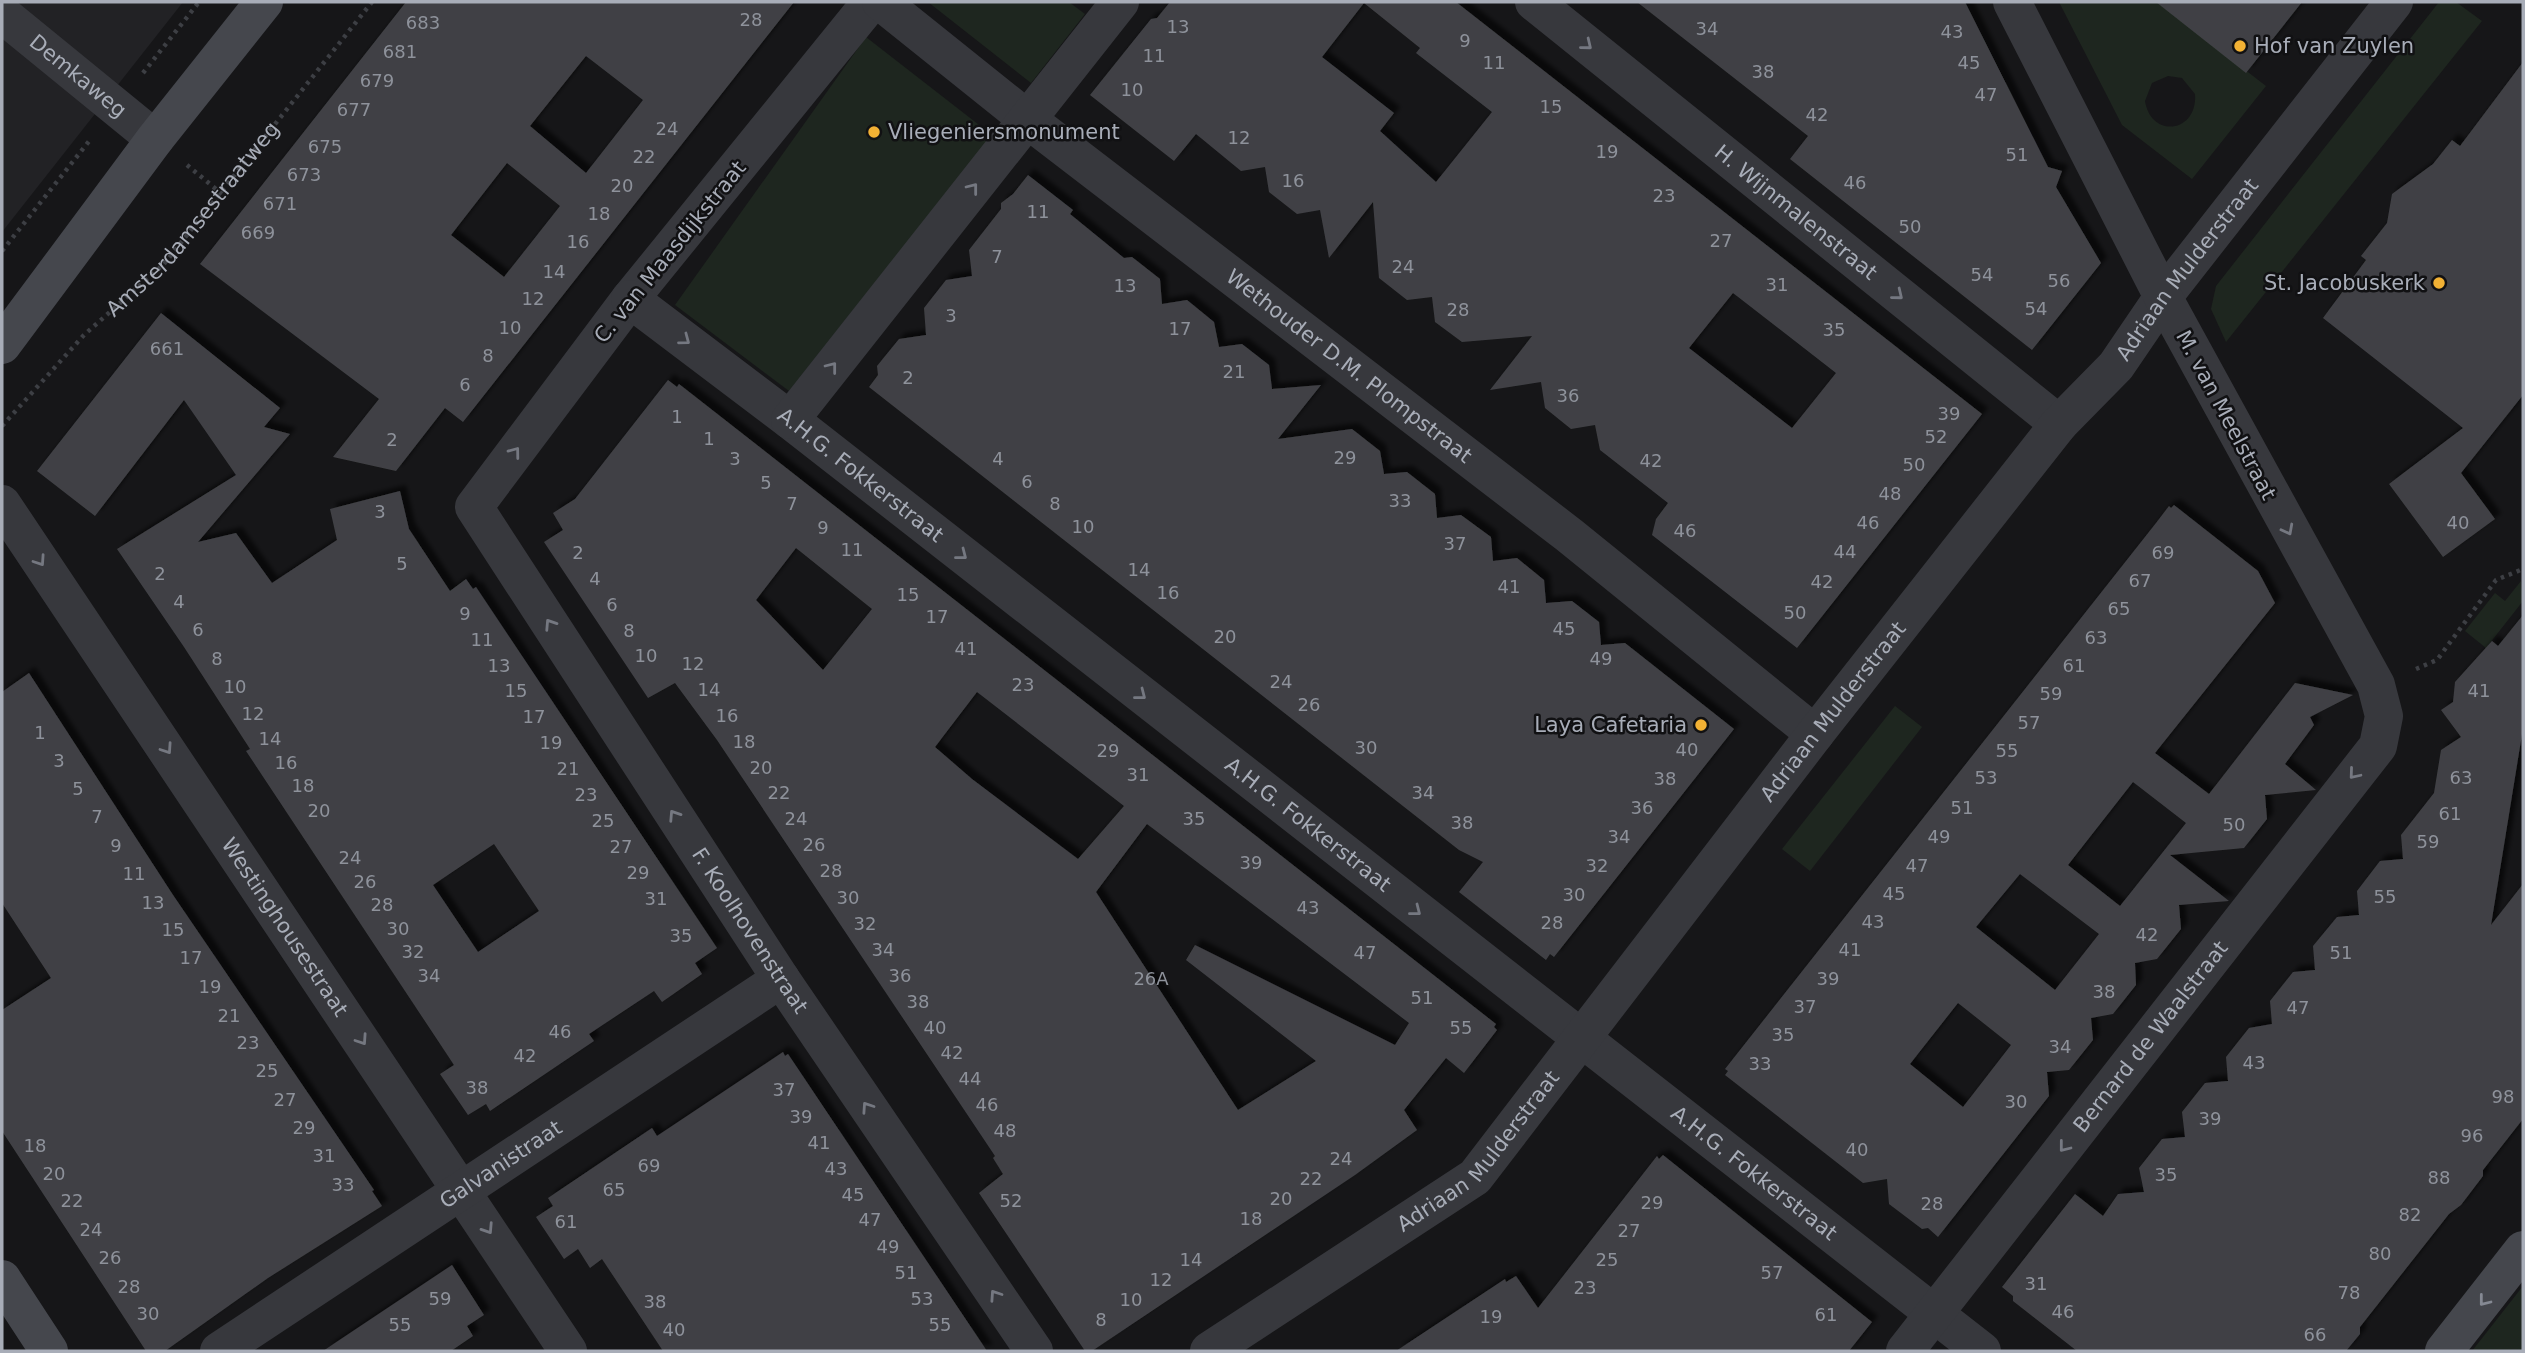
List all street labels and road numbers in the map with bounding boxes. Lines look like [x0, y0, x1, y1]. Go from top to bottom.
street label: Demkaweg [25, 29, 131, 123]
street label: Amsterdamsestraatweg [101, 117, 284, 321]
street label: H. Wijnmalenstraat [1710, 140, 1882, 285]
street label: C. van Maasdijkstraat [589, 156, 751, 348]
street label: Adriaan Mulderstraat [2111, 174, 2263, 365]
street label: Wethouder D.M. Plompstraat [1221, 264, 1477, 468]
street label: M. van Meelstraat [2171, 326, 2281, 504]
street label: A.H.G. Fokkerstraat [773, 403, 948, 547]
street label: Adriaan Mulderstraat [1756, 617, 1911, 806]
street label: A.H.G. Fokkerstraat [1220, 753, 1396, 897]
street label: Westinghousestraat [217, 834, 353, 1021]
street label: F. Koolhovenstraat [687, 843, 813, 1018]
street label: Bernard de Waalstraat [2069, 936, 2233, 1137]
street label: Adriaan Mulderstraat [1393, 1066, 1564, 1237]
street label: A.H.G. Fokkerstraat [1667, 1101, 1842, 1245]
street label: Galvanistraat [435, 1115, 566, 1213]

